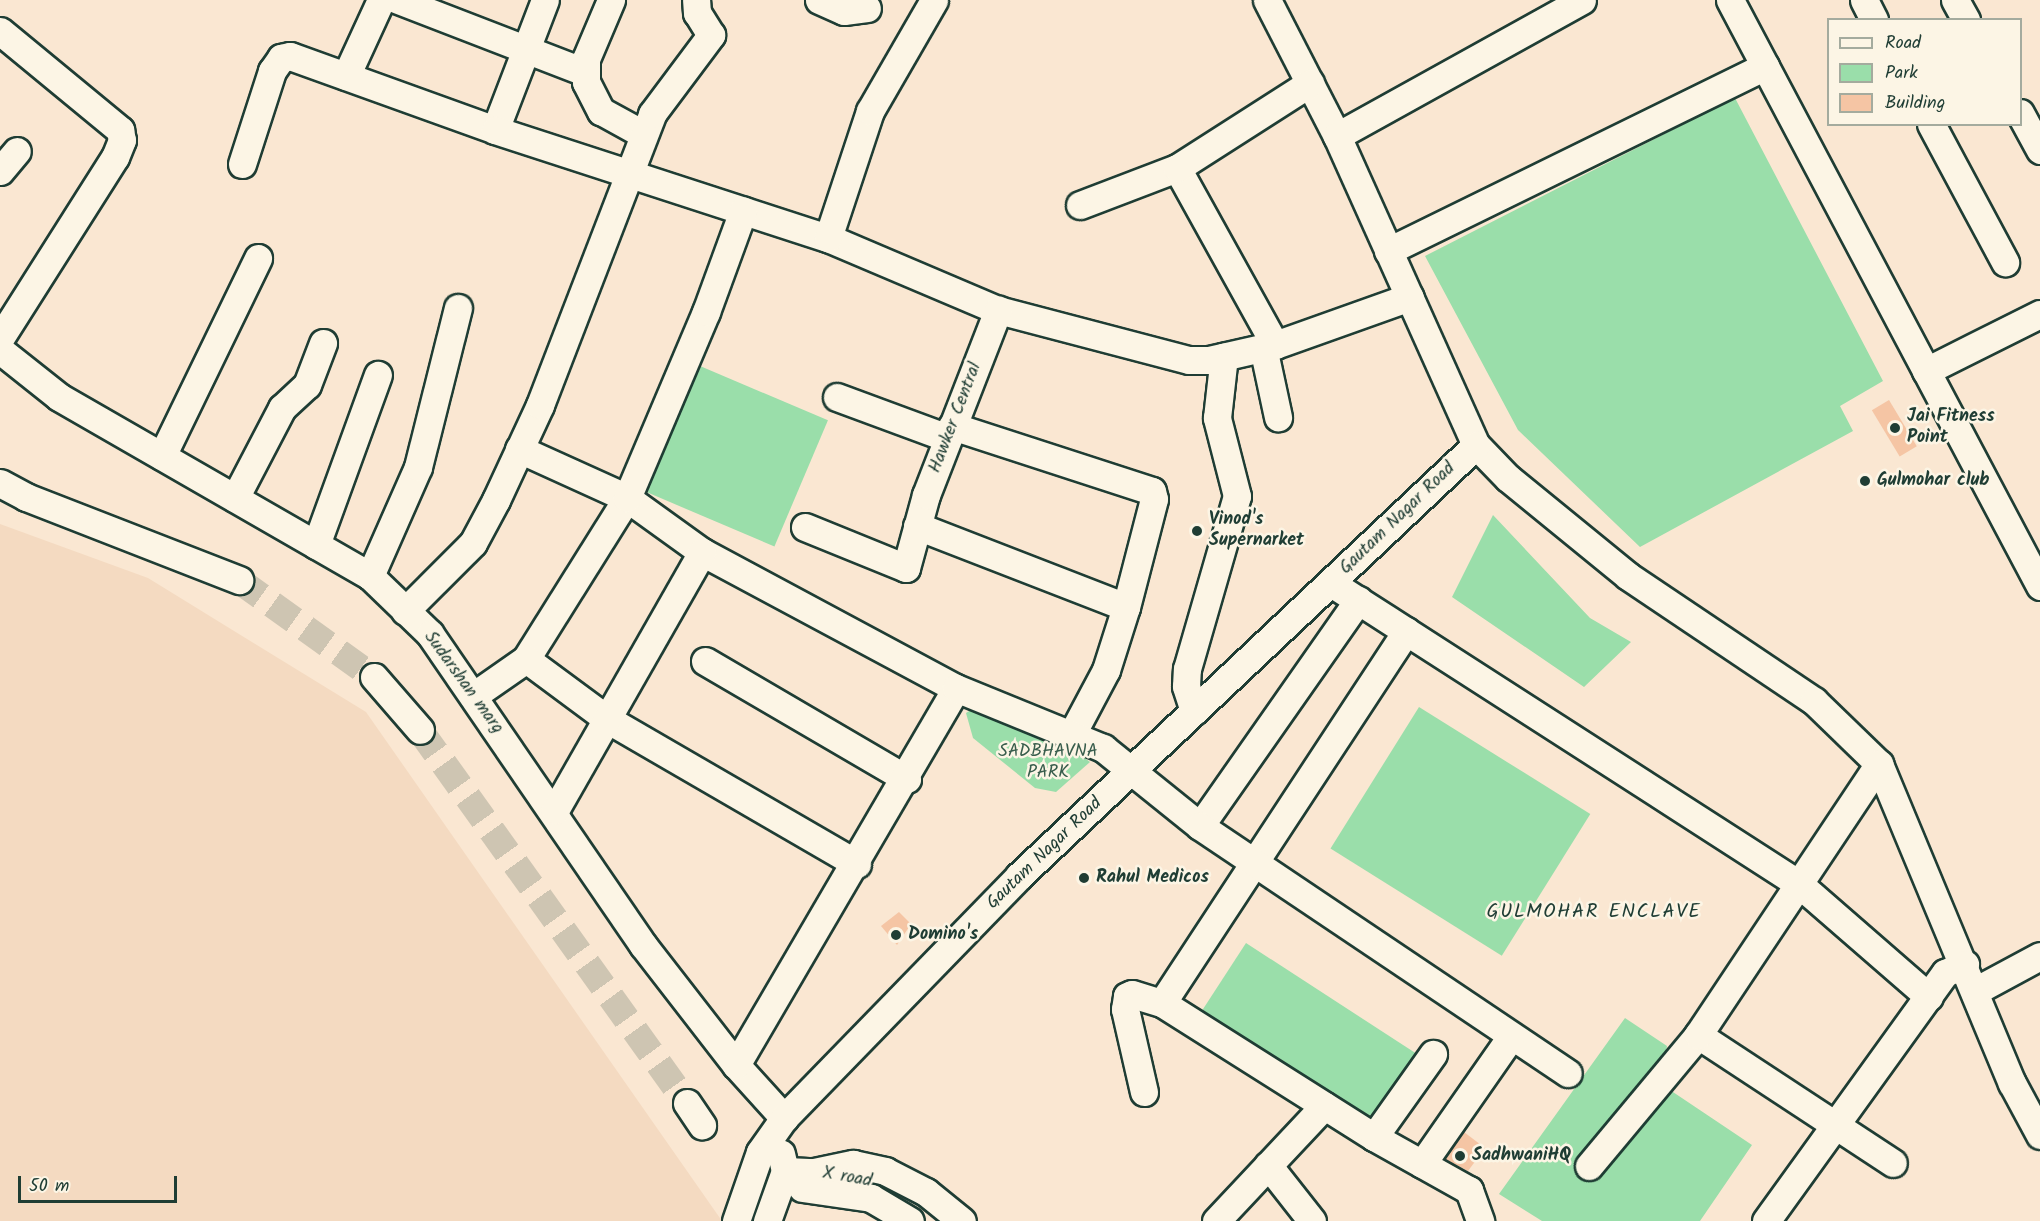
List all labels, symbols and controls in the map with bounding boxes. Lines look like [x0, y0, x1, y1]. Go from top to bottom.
legend [1827, 18, 2022, 126]
text: Road [1885, 29, 1921, 58]
text: Park [1885, 59, 1918, 88]
text: Building [1885, 89, 1945, 118]
street label: Hawker Central [925, 360, 987, 476]
place label: Jai Fitness Point [1907, 407, 1995, 450]
marker: Jai Fitness Point [1888, 421, 1902, 435]
street label: Gautam Nagar Road [1336, 458, 1460, 580]
place label: Gulmohar club [1877, 470, 1990, 492]
marker: Gulmohar club [1858, 474, 1872, 488]
place label: Vinod's Supernarket [1209, 510, 1304, 552]
marker: Vinod's Supernarket [1190, 524, 1204, 538]
street label: Sudarshan marg [419, 628, 507, 738]
park label: SADBHAVNA PARK [998, 742, 1098, 784]
street label: Gautam Nagar Road [983, 793, 1107, 915]
place label: Rahul Medicos [1096, 867, 1209, 889]
marker: Rahul Medicos [1077, 871, 1091, 885]
district label: GULMOHAR ENCLAVE [1486, 900, 1702, 924]
place label: Domino's [908, 924, 978, 946]
marker: Domino's [889, 928, 903, 942]
place label: SadhwaniHQ [1472, 1145, 1571, 1167]
marker: SadhwaniHQ [1453, 1149, 1467, 1163]
street label: X road [821, 1163, 873, 1193]
scale bar [21, 1164, 180, 1202]
text: 50 m [29, 1172, 69, 1201]

